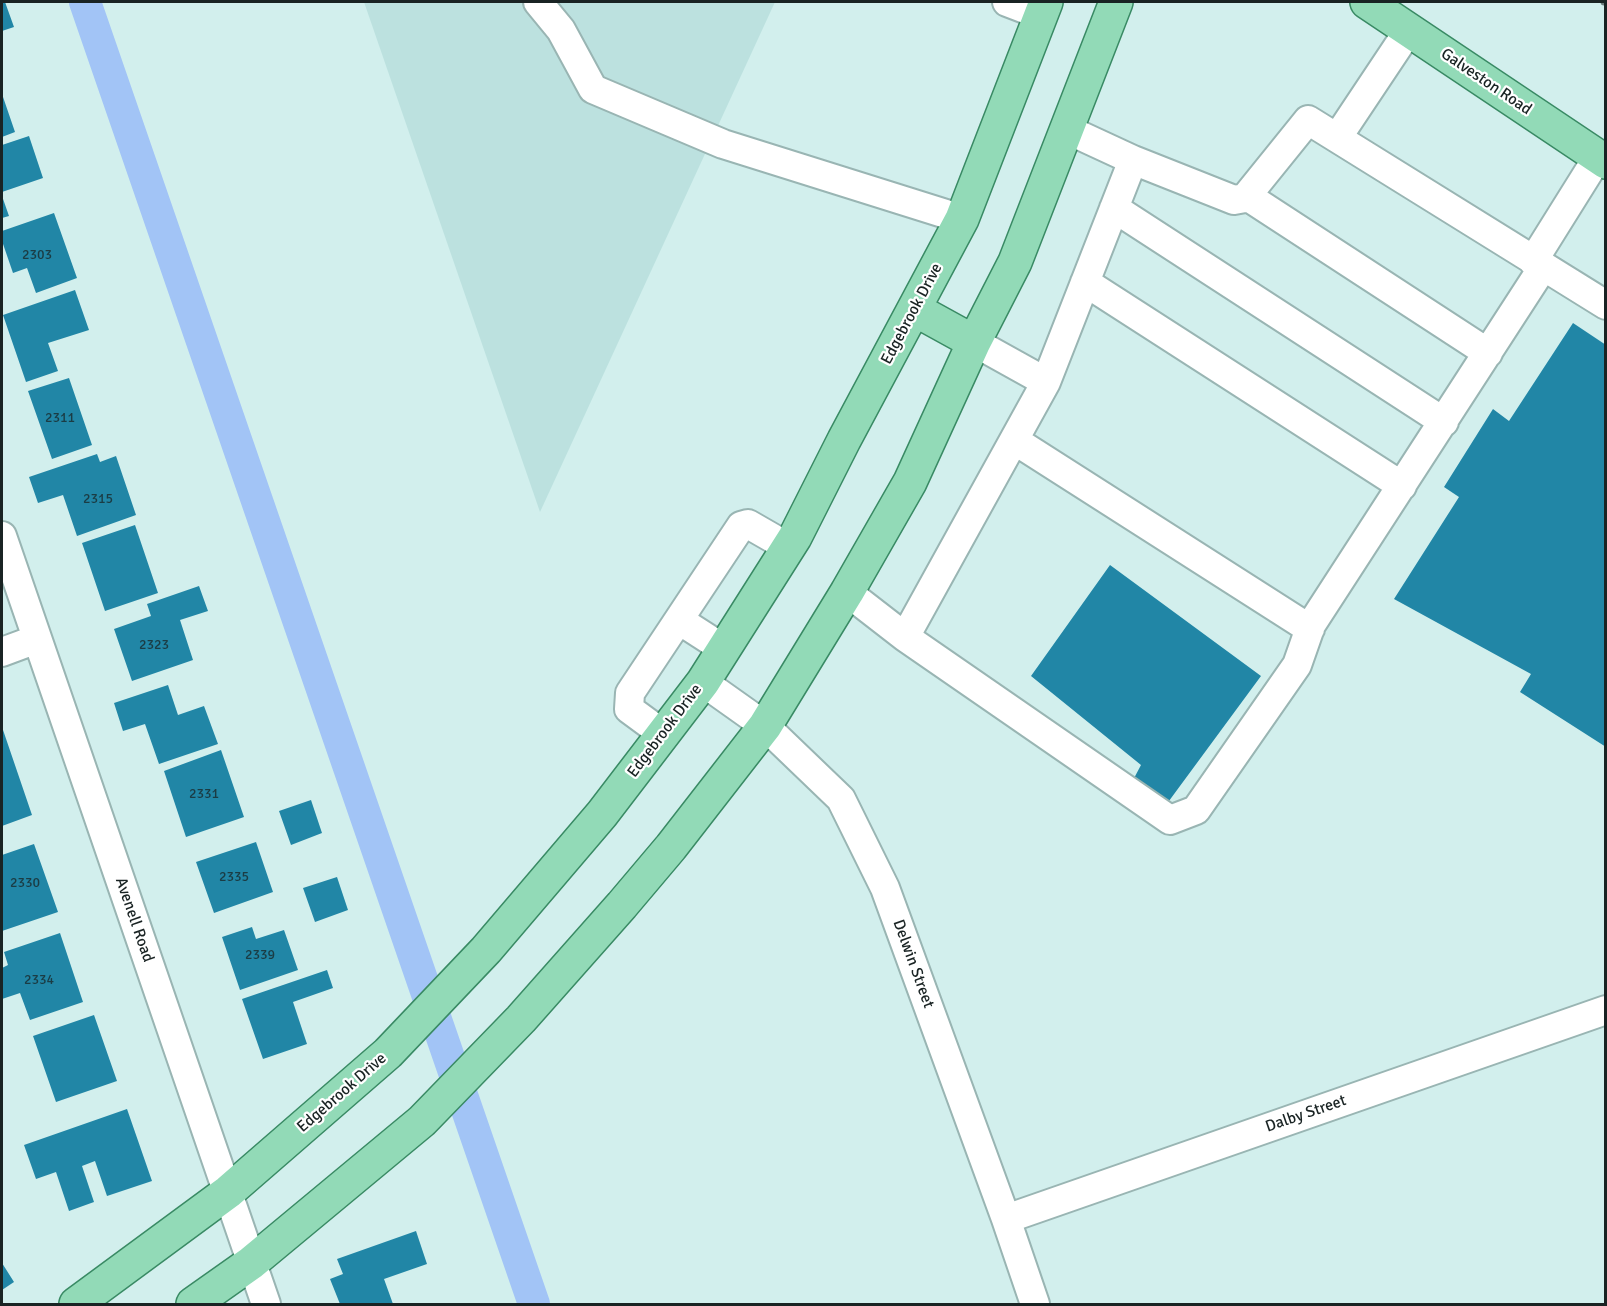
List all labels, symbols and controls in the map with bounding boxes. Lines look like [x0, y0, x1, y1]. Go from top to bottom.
street label: Galveston Road [1437, 45, 1535, 119]
house number: 2303 [22, 247, 52, 263]
street label: Edgebrook Drive [877, 260, 947, 368]
house number: 2311 [45, 410, 75, 426]
house number: 2315 [83, 491, 113, 507]
house number: 2323 [139, 637, 169, 653]
street label: Edgebrook Drive [624, 681, 706, 781]
house number: 2331 [189, 786, 219, 802]
house number: 2335 [219, 869, 249, 885]
house number: 2330 [10, 875, 40, 891]
street label: Avenell Road [111, 875, 157, 965]
street label: Delwin Street [888, 917, 938, 1011]
house number: 2339 [245, 947, 275, 963]
house number: 2334 [24, 972, 54, 988]
street label: Edgebrook Drive [294, 1049, 390, 1137]
street label: Dalby Street [1263, 1091, 1349, 1137]

